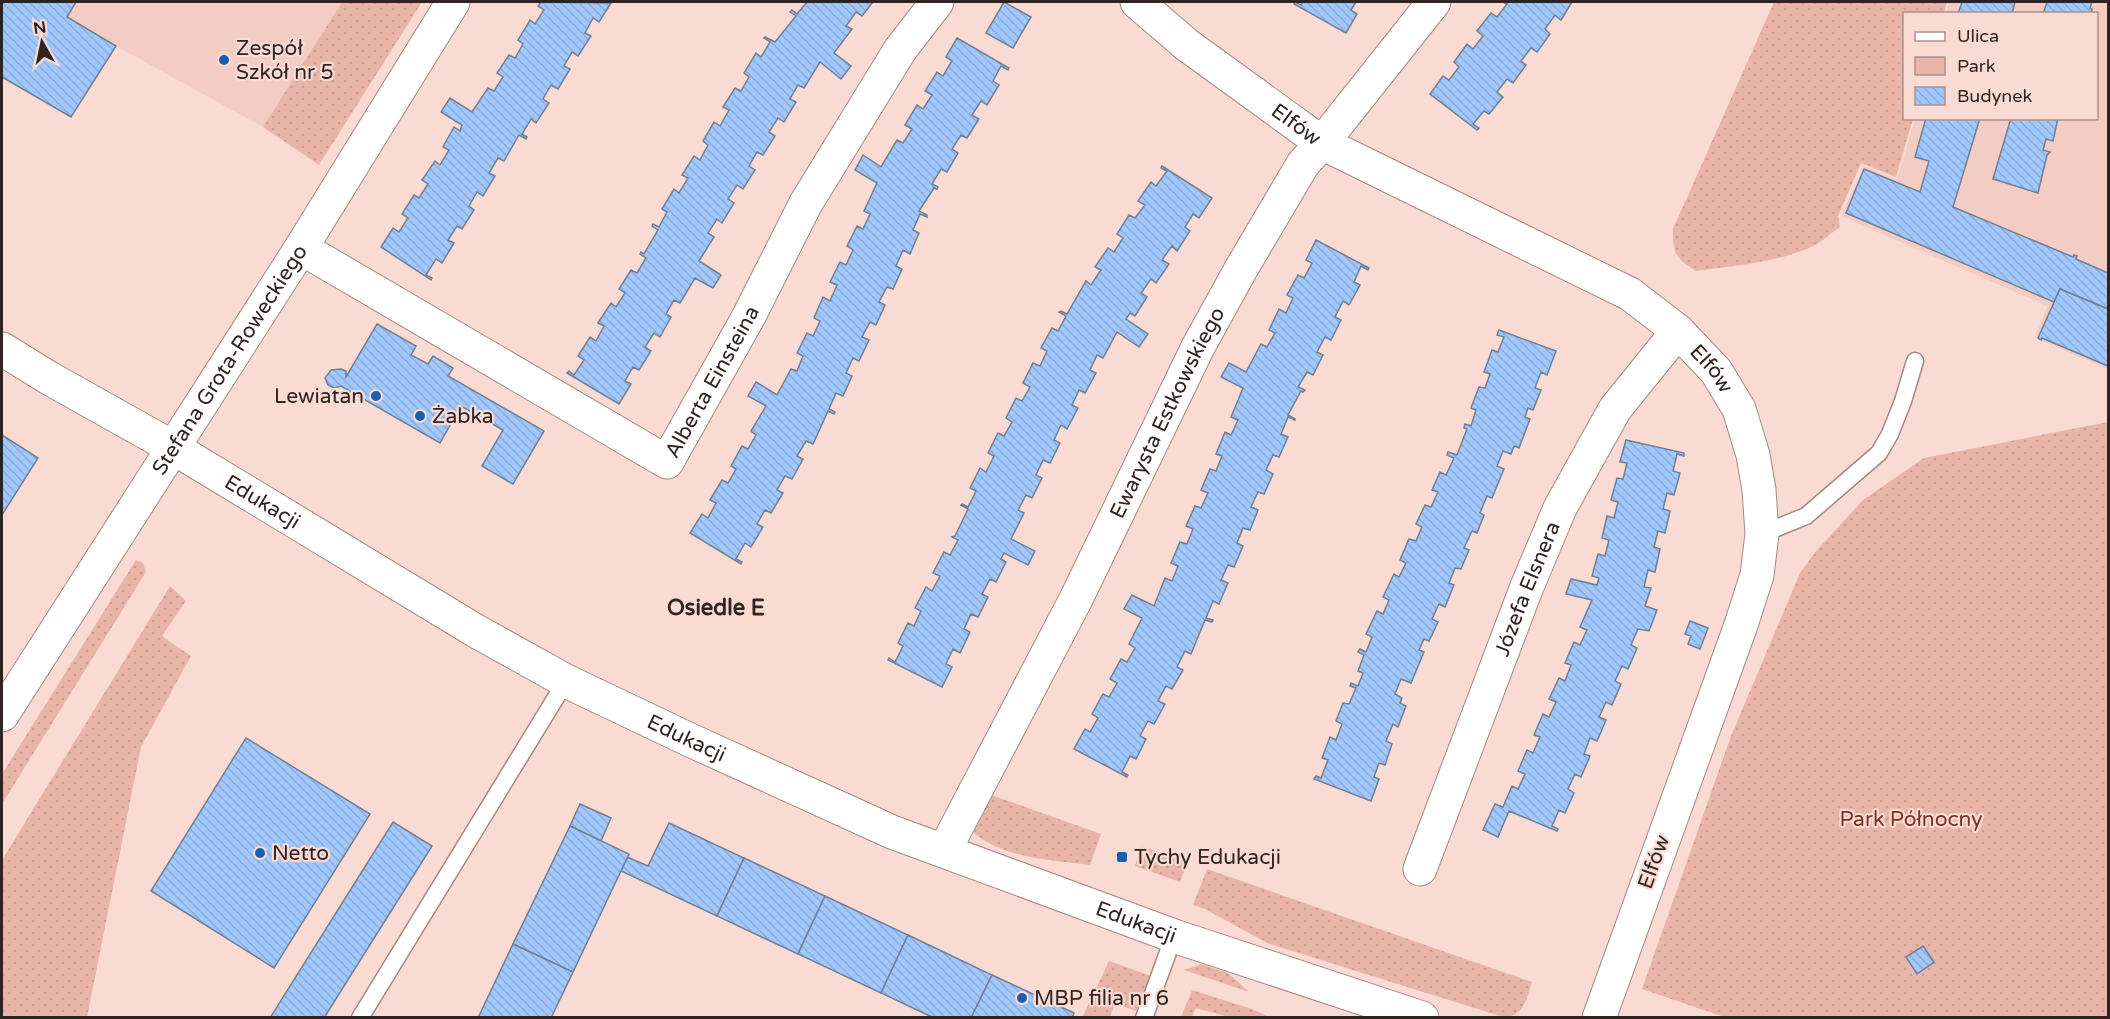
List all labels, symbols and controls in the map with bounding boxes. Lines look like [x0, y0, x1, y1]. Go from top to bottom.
north arrow [12, 12, 72, 72]
legend [1903, 12, 2098, 120]
text: N [32, 17, 48, 39]
text: Ulica [1957, 25, 1999, 47]
place label: Zespół Szkół nr 5 [236, 36, 334, 85]
marker: Zespół Szkół nr 5 [217, 53, 231, 67]
text: Park [1957, 55, 1996, 77]
text: Budynek [1957, 85, 2032, 107]
street label: Elfów [1267, 98, 1326, 151]
street label: Stefana Grota-Roweckiego [147, 240, 312, 479]
street label: Alberta Einsteina [659, 302, 765, 462]
street label: Ewarysta Estkowskiego [1105, 303, 1230, 522]
street label: Elfów [1685, 339, 1739, 398]
place label: Lewiatan [274, 384, 364, 409]
marker: Lewiatan [369, 389, 383, 403]
place label: Żabka [432, 404, 494, 429]
marker: Żabka [413, 409, 427, 423]
street label: Edukacji [220, 469, 305, 534]
street label: Józefa Elsnera [1489, 518, 1565, 660]
district label: Osiedle E [667, 595, 765, 621]
street label: Edukacji [643, 709, 730, 767]
park label: Park Północny [1840, 807, 1982, 832]
street label: Elfów [1633, 831, 1675, 892]
place label: Netto [272, 841, 329, 866]
place label: Tychy Edukacji [1134, 845, 1281, 870]
marker: Netto [253, 846, 267, 860]
marker: Tychy Edukacji [1115, 850, 1129, 864]
street label: Edukacji [1092, 896, 1180, 948]
place label: MBP filia nr 6 [1034, 986, 1169, 1011]
marker: MBP filia nr 6 [1015, 991, 1029, 1005]

